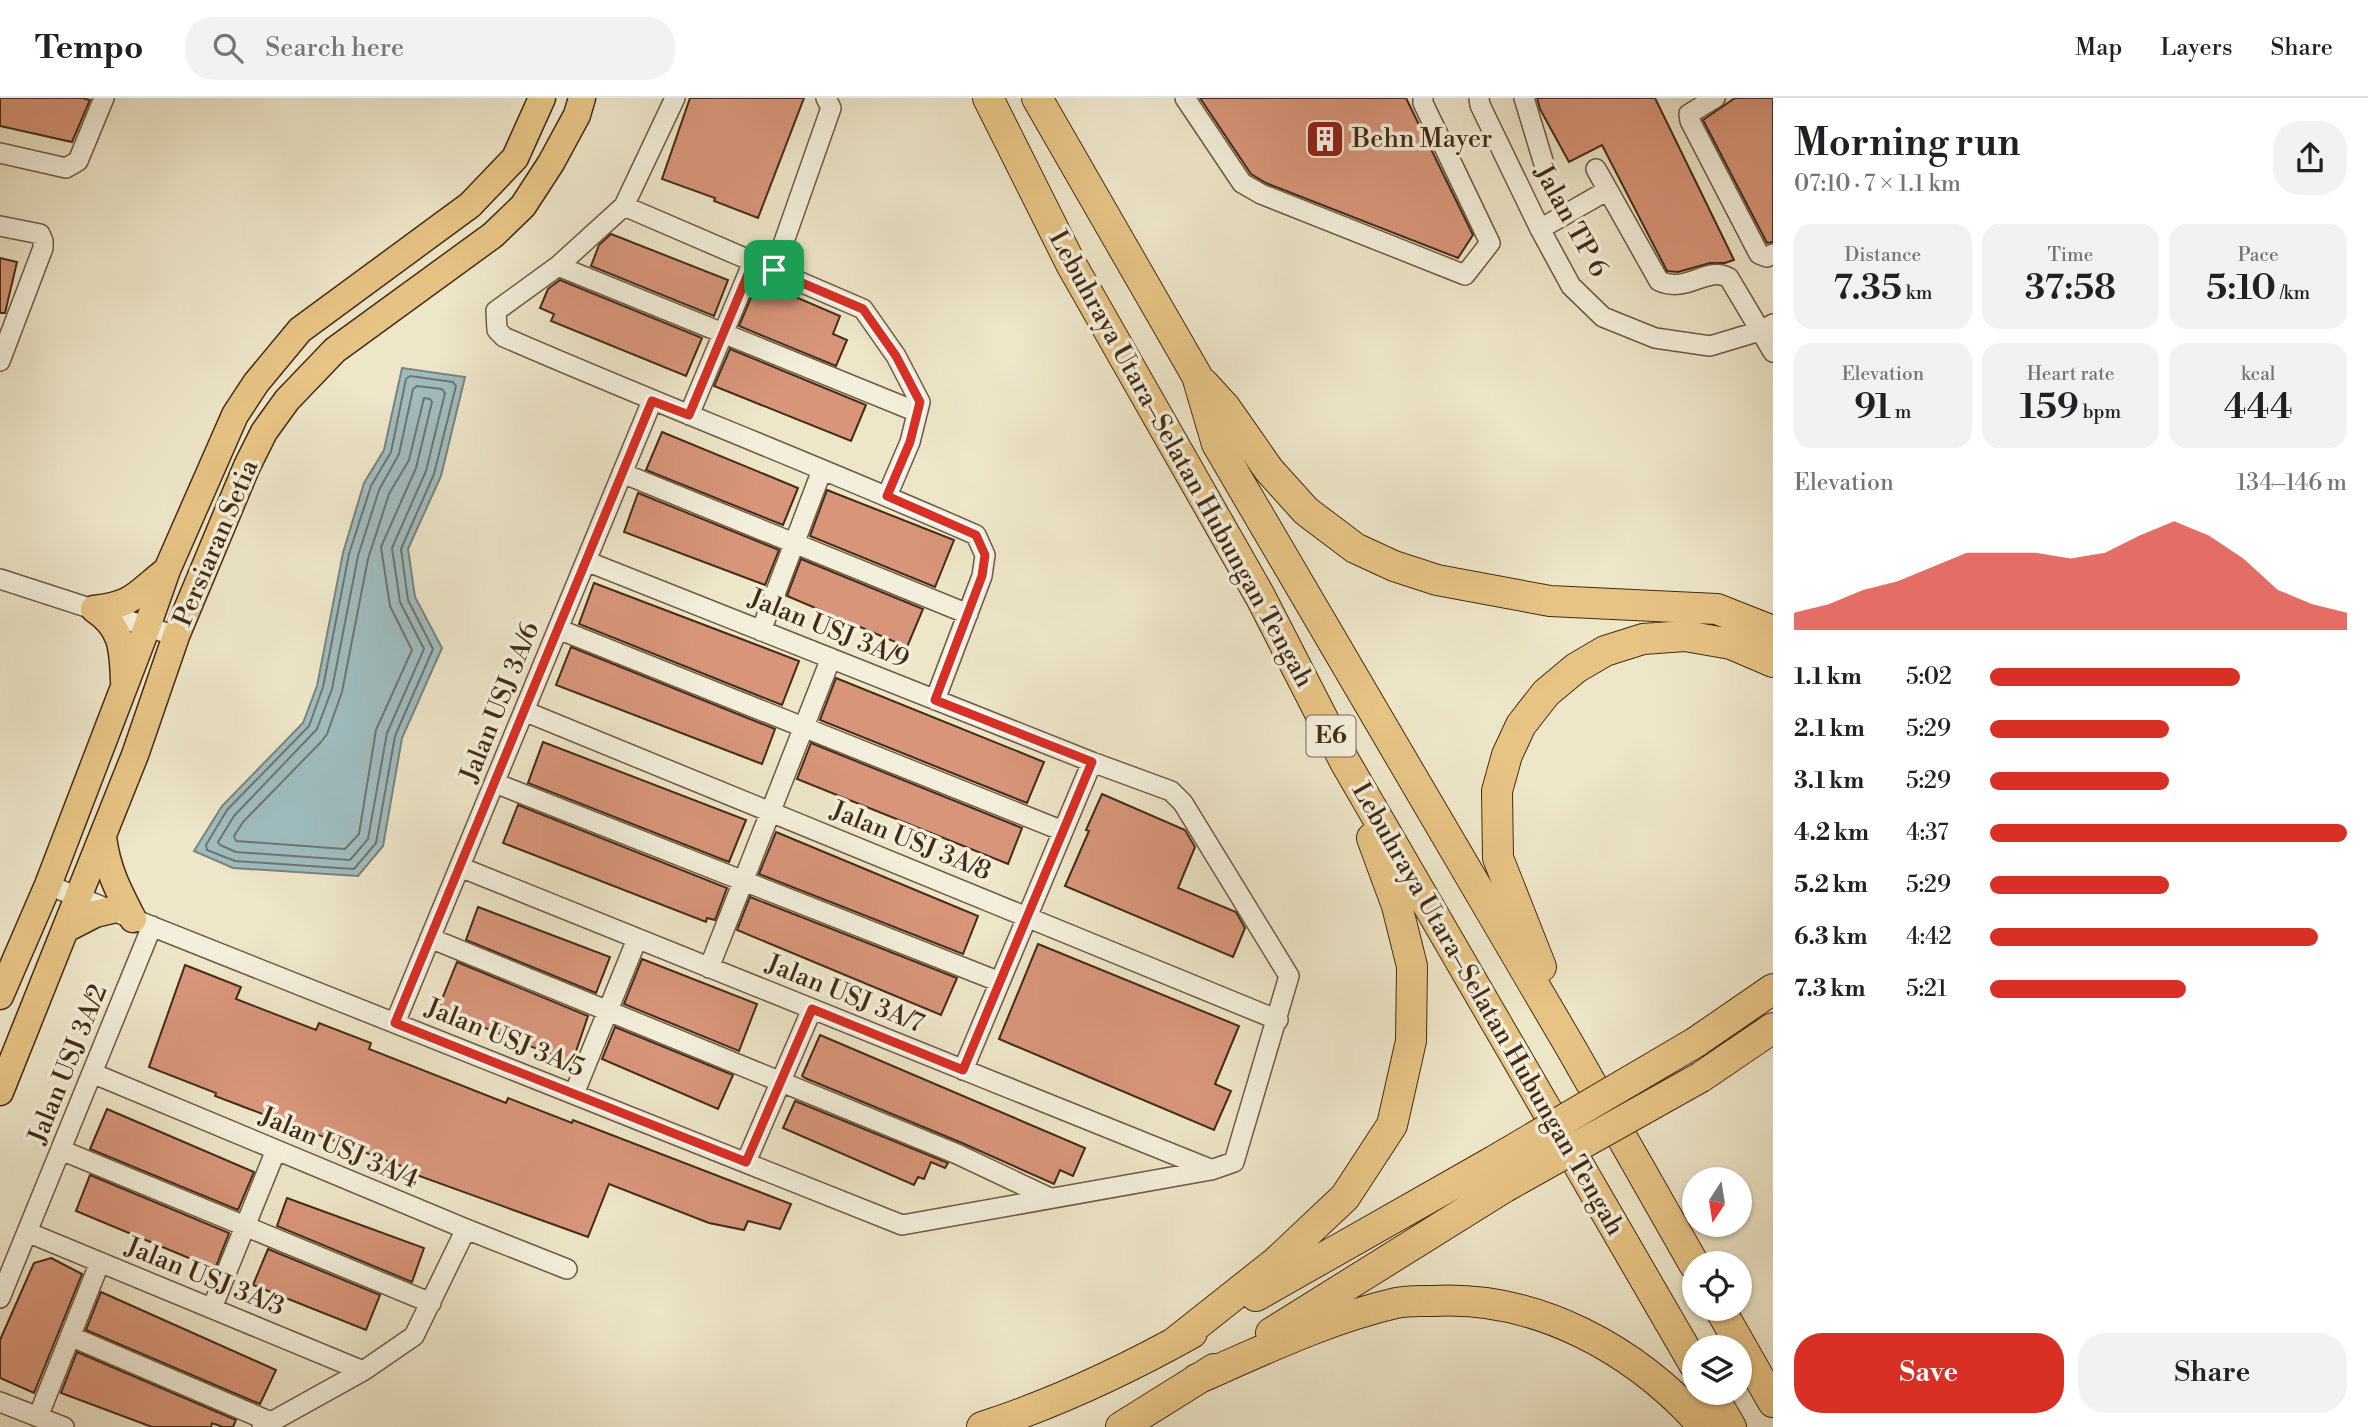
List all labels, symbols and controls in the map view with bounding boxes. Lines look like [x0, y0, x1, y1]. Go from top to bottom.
search box [185, 17, 675, 80]
text: Tempo [35, 28, 143, 69]
icon: search [209, 29, 247, 67]
text: Search here [265, 32, 404, 64]
text: Map [2075, 33, 2122, 63]
text: Layers [2160, 33, 2232, 63]
text: Share [2270, 33, 2333, 63]
building icon: Behn Mayer [1304, 118, 1346, 160]
text: Morning run [1794, 120, 2020, 167]
button: share [2273, 121, 2347, 195]
place label: Behn Mayer [1351, 123, 1492, 155]
street label: Jalan TP 6 [1527, 159, 1615, 283]
text: 07:10 · 7 × 1.1 km [1794, 170, 1961, 198]
street label: Lebuhraya Utara–Selatan Hubungan Tengah [1041, 225, 1321, 693]
pin [744, 240, 804, 300]
text: Distance [1844, 243, 1921, 267]
text: Time [2048, 243, 2093, 267]
text: Pace [2238, 243, 2279, 267]
icon: arrive [755, 251, 793, 289]
text: 7.35 [1833, 267, 1902, 310]
text: 37:58 [2025, 267, 2116, 310]
text: 5:10 [2206, 267, 2276, 310]
text: km [1902, 281, 1932, 305]
text: /km [2276, 281, 2310, 305]
text: Elevation [1842, 362, 1924, 386]
text: Heart rate [2027, 362, 2114, 386]
text: kcal [2241, 362, 2275, 386]
text: 91 [1854, 386, 1891, 429]
text: 159 [2020, 386, 2079, 429]
text: 444 [2224, 386, 2293, 429]
text: m [1891, 400, 1912, 424]
text: bpm [2079, 400, 2121, 424]
street label: Persiaran Setia [167, 454, 266, 631]
text: Elevation [1794, 469, 1894, 497]
text: 134–146 m [2236, 469, 2347, 497]
street label: Jalan USJ 3A/9 [743, 582, 914, 676]
street label: Jalan USJ 3A/6 [453, 617, 547, 788]
text: 1.1 km [1794, 663, 1862, 691]
text: 5:02 [1906, 663, 1952, 691]
text: 2.1 km [1794, 715, 1865, 743]
text: 5:29 [1906, 715, 1951, 743]
road number: E6 [1306, 716, 1356, 756]
text: 3.1 km [1794, 767, 1864, 795]
text: 5:29 [1906, 767, 1951, 795]
street label: Lebuhraya Utara–Selatan Hubungan Tengah [1345, 777, 1631, 1241]
street label: Jalan USJ 3A/8 [825, 794, 996, 888]
text: 4.2 km [1794, 819, 1869, 847]
text: 4:37 [1906, 819, 1949, 847]
text: 5.2 km [1794, 871, 1868, 899]
text: 5:29 [1906, 871, 1951, 899]
text: 6.3 km [1794, 923, 1867, 951]
text: 4:42 [1906, 923, 1952, 951]
street label: Jalan USJ 3A/7 [761, 947, 928, 1040]
text: 7.3 km [1794, 975, 1865, 1003]
text: 5:21 [1906, 975, 1947, 1003]
street label: Jalan USJ 3A/2 [21, 980, 114, 1149]
street label: Jalan USJ 3A/5 [420, 991, 589, 1084]
street label: Jalan USJ 3A/4 [254, 1100, 423, 1196]
north arrow [1682, 1167, 1752, 1237]
map controls [1682, 1167, 1752, 1405]
street label: Jalan USJ 3A/3 [120, 1230, 289, 1323]
button: locate [1682, 1251, 1752, 1321]
button: Save [1794, 1333, 2064, 1413]
button: Share [2078, 1333, 2347, 1413]
button: layers [1682, 1335, 1752, 1405]

